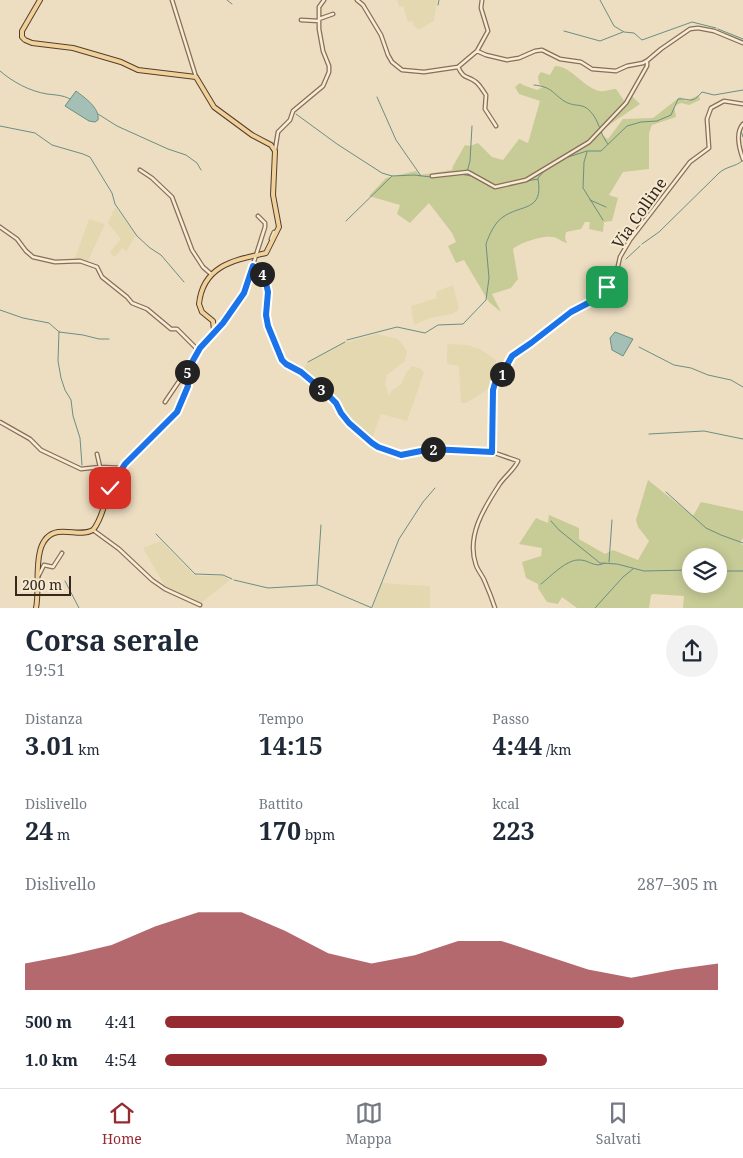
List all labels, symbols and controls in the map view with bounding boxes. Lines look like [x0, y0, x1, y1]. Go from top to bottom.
street label: Via Colline [606, 173, 672, 253]
pin: 4 [250, 262, 274, 286]
text: 4 [259, 265, 266, 284]
pin [586, 266, 628, 308]
icon: arrive [593, 273, 621, 301]
pin: 5 [174, 360, 200, 384]
pin: 1 [490, 362, 514, 386]
text: 5 [184, 363, 191, 382]
text: 1 [499, 365, 506, 384]
pin: 3 [308, 376, 334, 402]
text: 3 [318, 380, 325, 399]
pin: 2 [420, 436, 446, 462]
text: 2 [430, 440, 437, 459]
pin [89, 467, 131, 509]
icon: check [96, 474, 124, 502]
map controls [682, 548, 727, 593]
button: layers [682, 548, 727, 593]
scale bar [15, 573, 71, 596]
text: 200 m [22, 575, 62, 594]
text: Corsa serale [25, 621, 199, 659]
button: share [666, 625, 718, 677]
text: 19:51 [25, 659, 65, 681]
text: Distanza [25, 709, 83, 728]
text: Tempo [259, 709, 304, 728]
text: Passo [492, 709, 529, 728]
text: 3.01 [25, 728, 75, 762]
text: 14:15 [259, 728, 323, 762]
text: 4:44 [492, 728, 542, 762]
text: km [75, 740, 100, 759]
text: /km [542, 740, 571, 759]
text: Dislivello [25, 794, 87, 813]
text: Battito [259, 794, 303, 813]
text: kcal [492, 794, 519, 813]
text: 24 [25, 813, 53, 847]
text: 170 [259, 813, 301, 847]
text: 223 [492, 813, 535, 847]
text: m [53, 825, 70, 844]
text: bpm [301, 825, 335, 844]
text: Dislivello [25, 873, 96, 895]
text: 287–305 m [637, 873, 718, 895]
text: 500 m [25, 1011, 72, 1033]
text: 4:41 [105, 1011, 136, 1033]
text: 1.0 km [25, 1049, 78, 1071]
text: 4:54 [105, 1049, 136, 1071]
tab: Home [102, 1099, 142, 1148]
tab: Mappa [346, 1099, 392, 1148]
tab: Salvati [596, 1099, 641, 1148]

